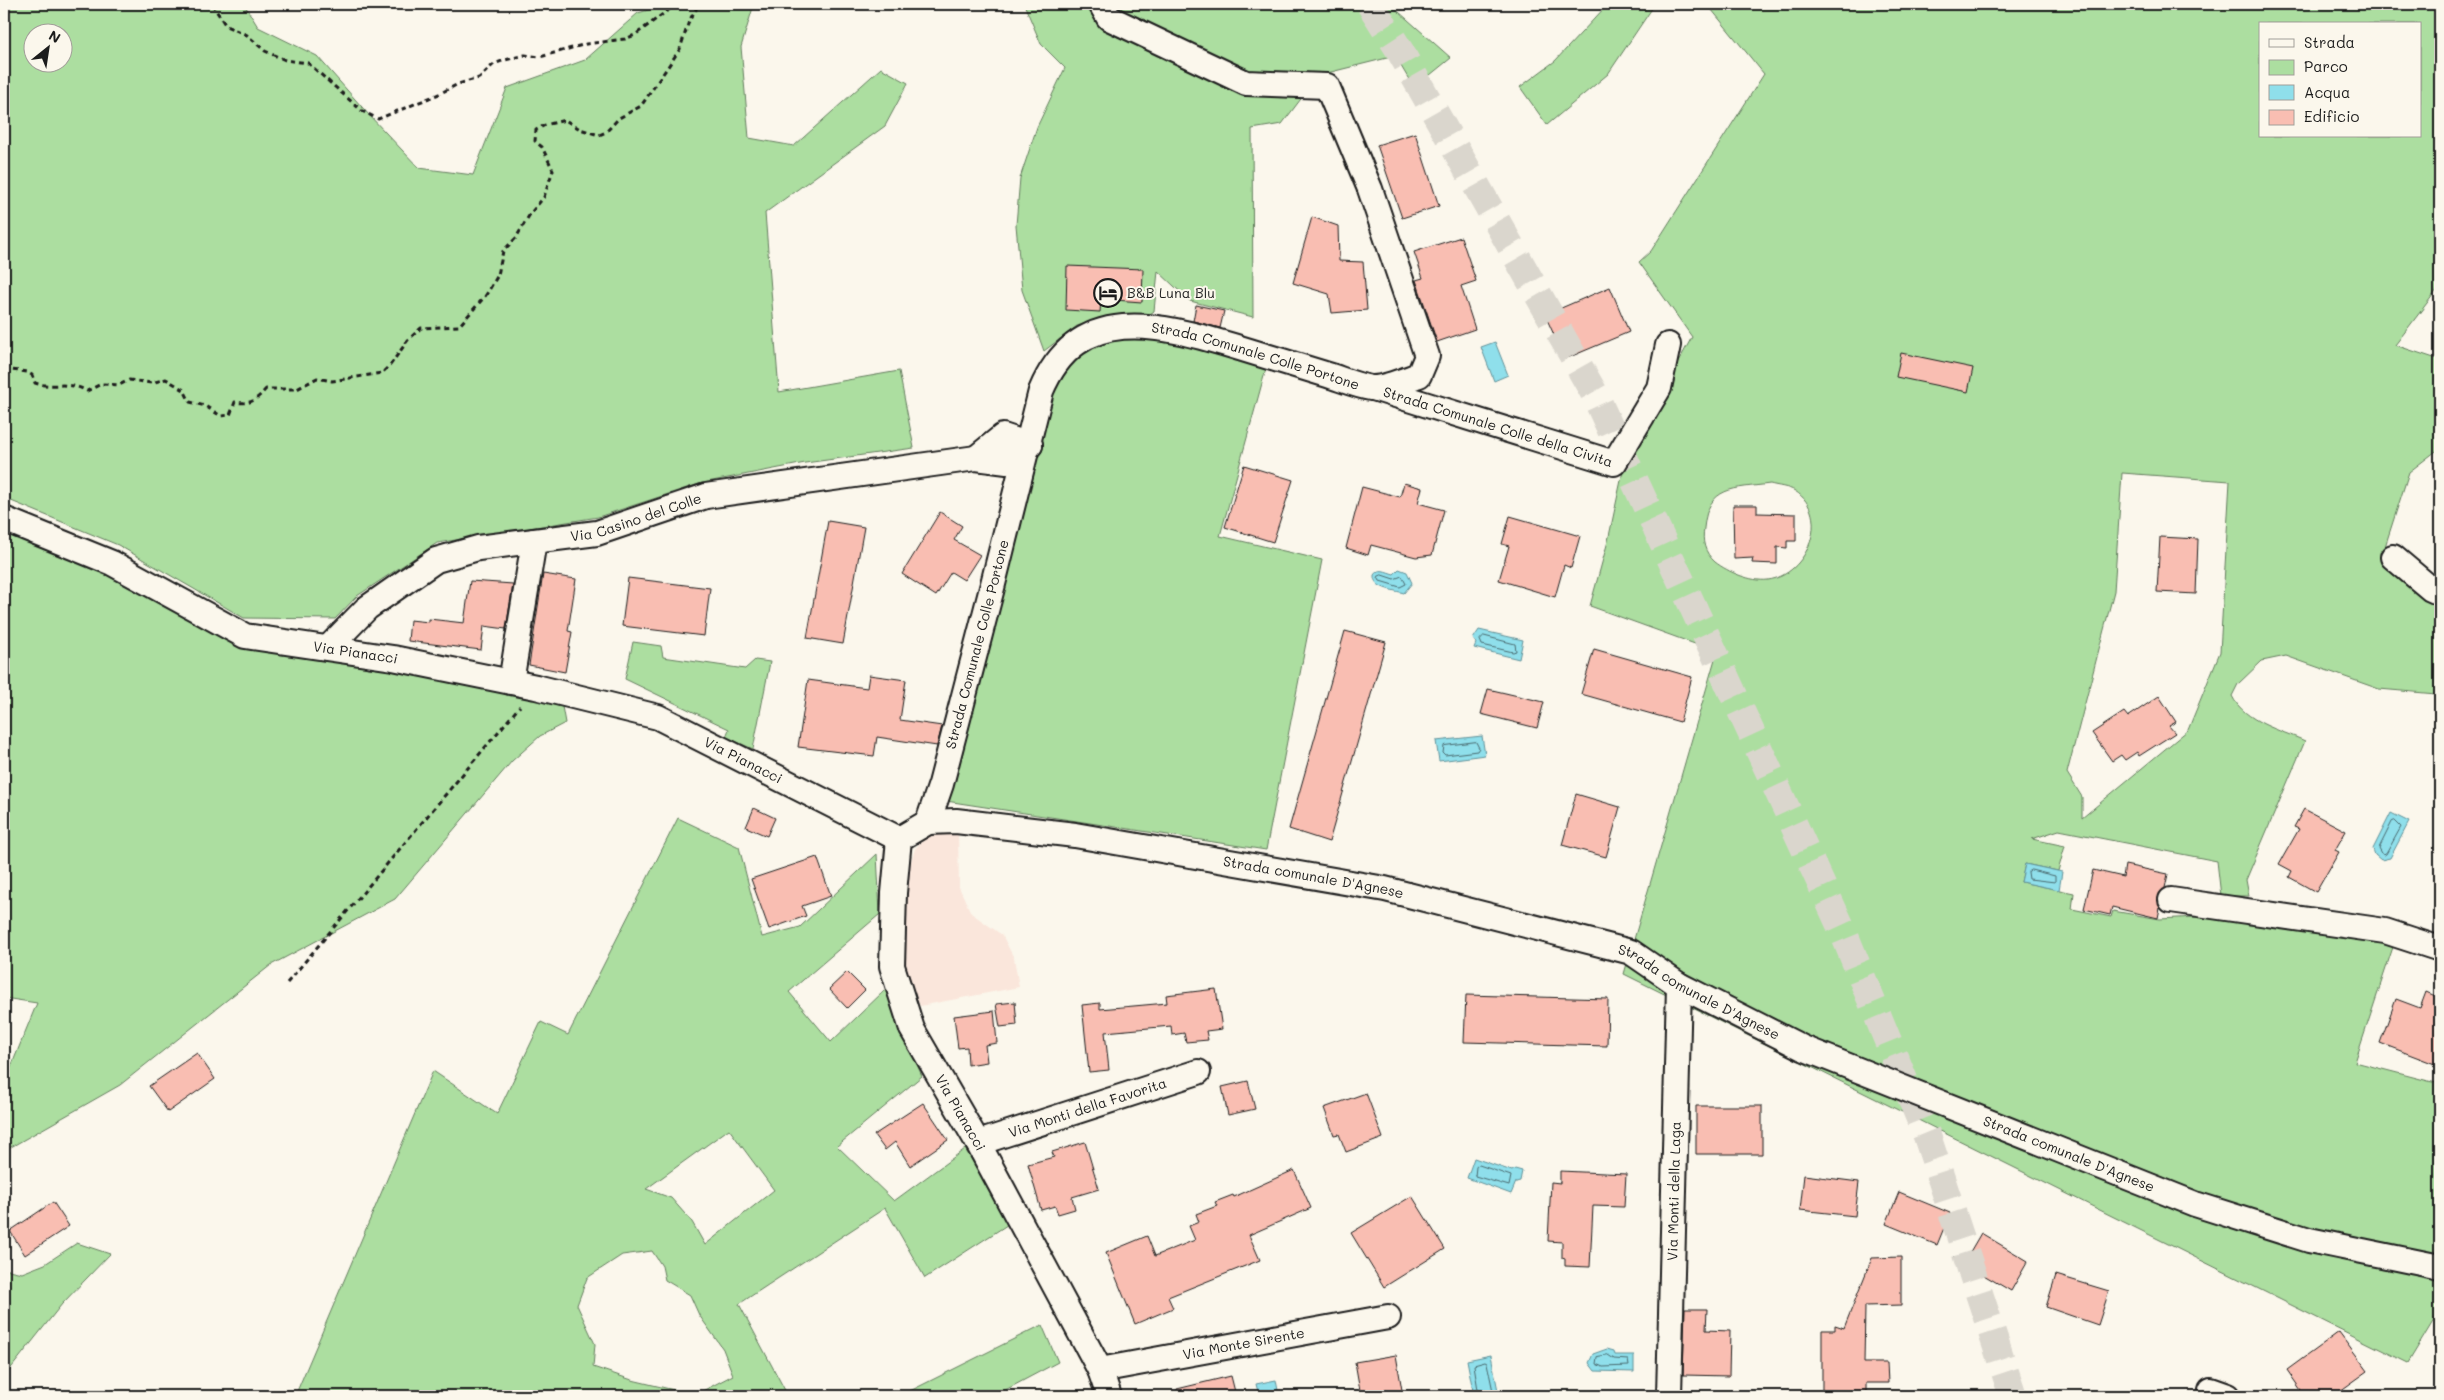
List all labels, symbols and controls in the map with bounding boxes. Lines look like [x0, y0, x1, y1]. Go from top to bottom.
north arrow [22, 22, 72, 72]
legend [2259, 22, 2422, 138]
text: N [45, 25, 64, 47]
text: Strada [2304, 32, 2355, 52]
text: Parco [2304, 56, 2348, 76]
text: Acqua [2304, 82, 2350, 102]
text: Edificio [2304, 106, 2360, 126]
hotel icon: B&B Luna Blu [1093, 278, 1123, 308]
place label: B&B Luna Blu [1127, 283, 1215, 302]
street label: Strada Comunale Colle Portone [1151, 317, 1362, 394]
street label: Strada Comunale Colle della Civita [1381, 382, 1615, 471]
street label: Via Casino del Colle [569, 488, 704, 545]
street label: Strada Comunale Colle Portone [940, 538, 1013, 751]
street label: Via Pianacci [312, 636, 400, 668]
street label: Via Pianacci [701, 732, 786, 787]
street label: Strada comunale D'Agnese [1222, 851, 1406, 902]
street label: Strada comunale D'Agnese [1616, 939, 1783, 1044]
street label: Via Pianacci [931, 1071, 990, 1154]
street label: Via Monti della Favorita [1006, 1073, 1169, 1142]
street label: Strada comunale D'Agnese [1981, 1111, 2158, 1196]
street label: Via Monti della Laga [1662, 1121, 1685, 1261]
street label: Via Monte Sirente [1181, 1323, 1306, 1364]

